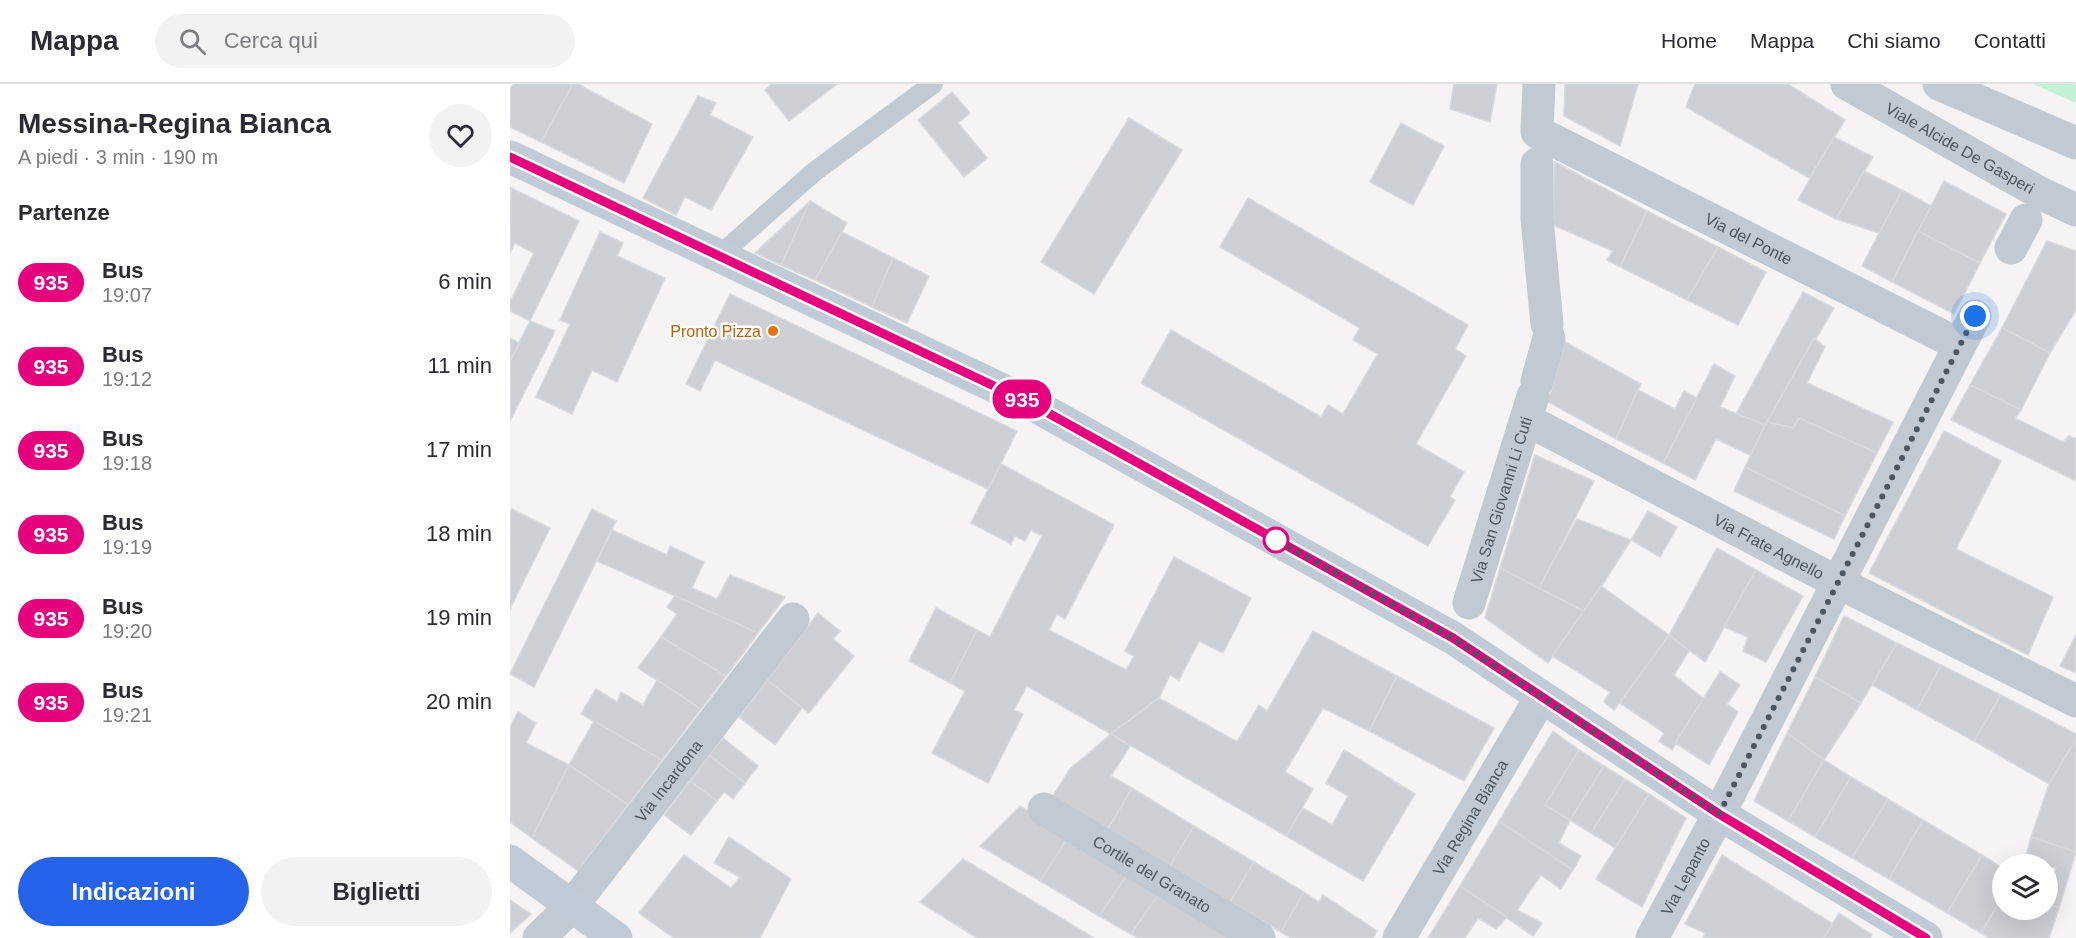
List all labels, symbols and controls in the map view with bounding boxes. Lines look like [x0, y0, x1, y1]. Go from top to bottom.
search box [155, 14, 575, 68]
text: Mappa [30, 25, 119, 56]
icon: search [176, 25, 209, 58]
text: Cerca qui [224, 28, 318, 53]
text: Home [1661, 29, 1717, 52]
text: Mappa [1750, 29, 1814, 52]
text: Chi siamo [1847, 29, 1941, 52]
text: Contatti [1974, 29, 2046, 52]
street label: Viale Alcide De Gasperi [1883, 99, 2037, 197]
button: heart [429, 104, 492, 167]
text: Messina-Regina Bianca [18, 108, 331, 139]
text: A piedi · 3 min · 190 m [18, 146, 218, 168]
text: Partenze [18, 200, 110, 225]
street label: Via del Ponte [1702, 210, 1795, 268]
text: Bus [102, 258, 144, 283]
text: 6 min [438, 269, 492, 294]
text: 935 [33, 271, 69, 294]
text: 19:07 [102, 284, 152, 306]
your location [1960, 301, 1990, 331]
place label: Pronto Pizza [670, 323, 761, 340]
marker: Pronto Pizza [766, 324, 780, 338]
text: Bus [102, 342, 144, 367]
text: 11 min [428, 353, 492, 378]
text: 935 [33, 355, 69, 378]
text: 19:12 [102, 368, 152, 390]
line badge: 935 [988, 380, 1056, 418]
text: 935 [1004, 388, 1040, 411]
street label: Via San Giovanni Li Cuti [1467, 415, 1535, 585]
text: Bus [102, 426, 144, 451]
text: 17 min [426, 437, 492, 462]
text: 935 [33, 439, 69, 462]
text: 19:18 [102, 452, 152, 474]
text: Bus [102, 510, 144, 535]
street label: Via Frate Agnello [1711, 511, 1827, 582]
text: 18 min [426, 521, 492, 546]
text: 935 [33, 523, 69, 546]
unlabelled marker [1263, 527, 1289, 553]
text: 19:19 [102, 536, 152, 558]
text: Bus [102, 594, 144, 619]
text: 19 min [426, 605, 492, 630]
text: 935 [33, 607, 69, 630]
text: 19:20 [102, 620, 152, 642]
text: Bus [102, 678, 144, 703]
text: 20 min [426, 689, 492, 714]
text: 935 [33, 691, 69, 714]
text: 19:21 [102, 704, 152, 726]
street label: Via Incardona [632, 736, 705, 825]
street label: Via Regina Bianca [1429, 756, 1511, 878]
street label: Cortile del Granato [1090, 832, 1214, 916]
street label: Via Lepanto [1658, 835, 1713, 918]
map controls [1992, 854, 2058, 920]
button: layers [1992, 854, 2058, 920]
button: Indicazioni [18, 857, 249, 926]
button: Biglietti [261, 857, 492, 926]

